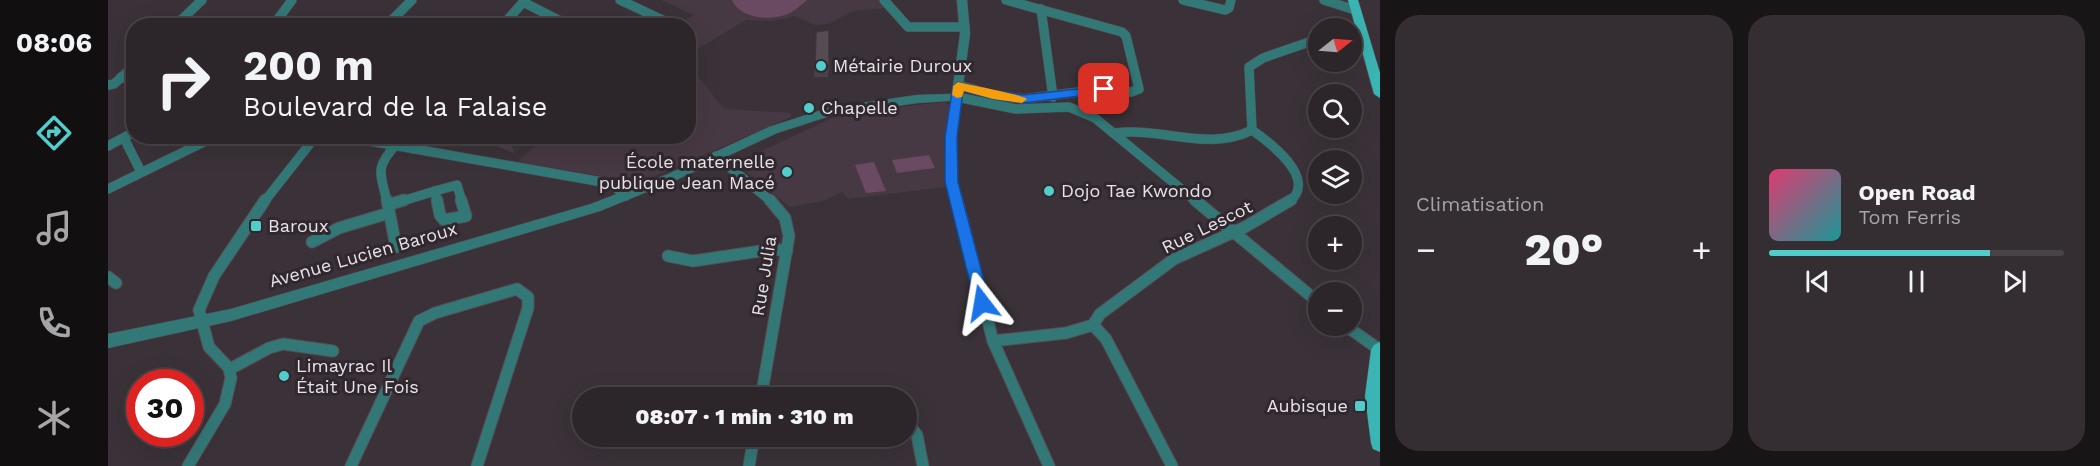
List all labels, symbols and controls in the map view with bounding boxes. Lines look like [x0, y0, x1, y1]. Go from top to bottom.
north arrow [1308, 18, 1362, 72]
map controls [1308, 18, 1362, 336]
text: 08:06 [16, 27, 92, 59]
text: 200 m [243, 41, 374, 90]
icon: right [144, 42, 222, 120]
place label: Métairie Duroux [833, 55, 972, 76]
marker: Métairie Duroux [814, 59, 828, 73]
pin [1078, 63, 1129, 114]
icon: arrive [1087, 72, 1120, 105]
button: search [1308, 84, 1362, 138]
text: Boulevard de la Falaise [243, 91, 547, 123]
place label: Chapelle [821, 97, 898, 118]
marker: Chapelle [802, 101, 816, 115]
icon: directions [33, 112, 75, 154]
button: layers [1308, 150, 1362, 204]
place label: École maternelle publique Jean Macé [599, 151, 775, 193]
marker: École maternelle publique Jean Macé [780, 165, 794, 179]
place label: Dojo Tae Kwondo [1061, 180, 1212, 201]
text: Open Road [1859, 180, 1976, 205]
marker: Dojo Tae Kwondo [1042, 184, 1056, 198]
text: Climatisation [1416, 192, 1544, 216]
street label: Rue Lescot [1158, 195, 1256, 257]
text: Tom Ferris [1859, 205, 1961, 229]
icon: music [33, 207, 75, 249]
place label: Baroux [268, 215, 329, 236]
button: + [1308, 216, 1362, 270]
street label: Avenue Lucien Baroux [266, 218, 459, 291]
marker: Baroux [249, 219, 263, 233]
text: 20° [1524, 223, 1603, 276]
text: − [1416, 230, 1436, 269]
text: + [1692, 230, 1711, 269]
street label: Rue Julia [747, 234, 780, 317]
icon: previous [1801, 265, 1834, 298]
icon: pause [1900, 265, 1933, 298]
icon: next [1998, 265, 2031, 298]
position arrow [950, 271, 1014, 335]
button: − [1308, 282, 1362, 336]
icon: phone [33, 302, 75, 344]
place label: Limayrac Il Était Une Fois [296, 355, 419, 397]
speed limit sign: 30 [126, 369, 204, 447]
marker: Limayrac Il Était Une Fois [277, 369, 291, 383]
place label: Aubisque [1267, 395, 1348, 416]
icon: climate [33, 397, 75, 439]
marker: Aubisque [1353, 399, 1367, 413]
text: 08:07 · 1 min · 310 m [635, 404, 854, 429]

